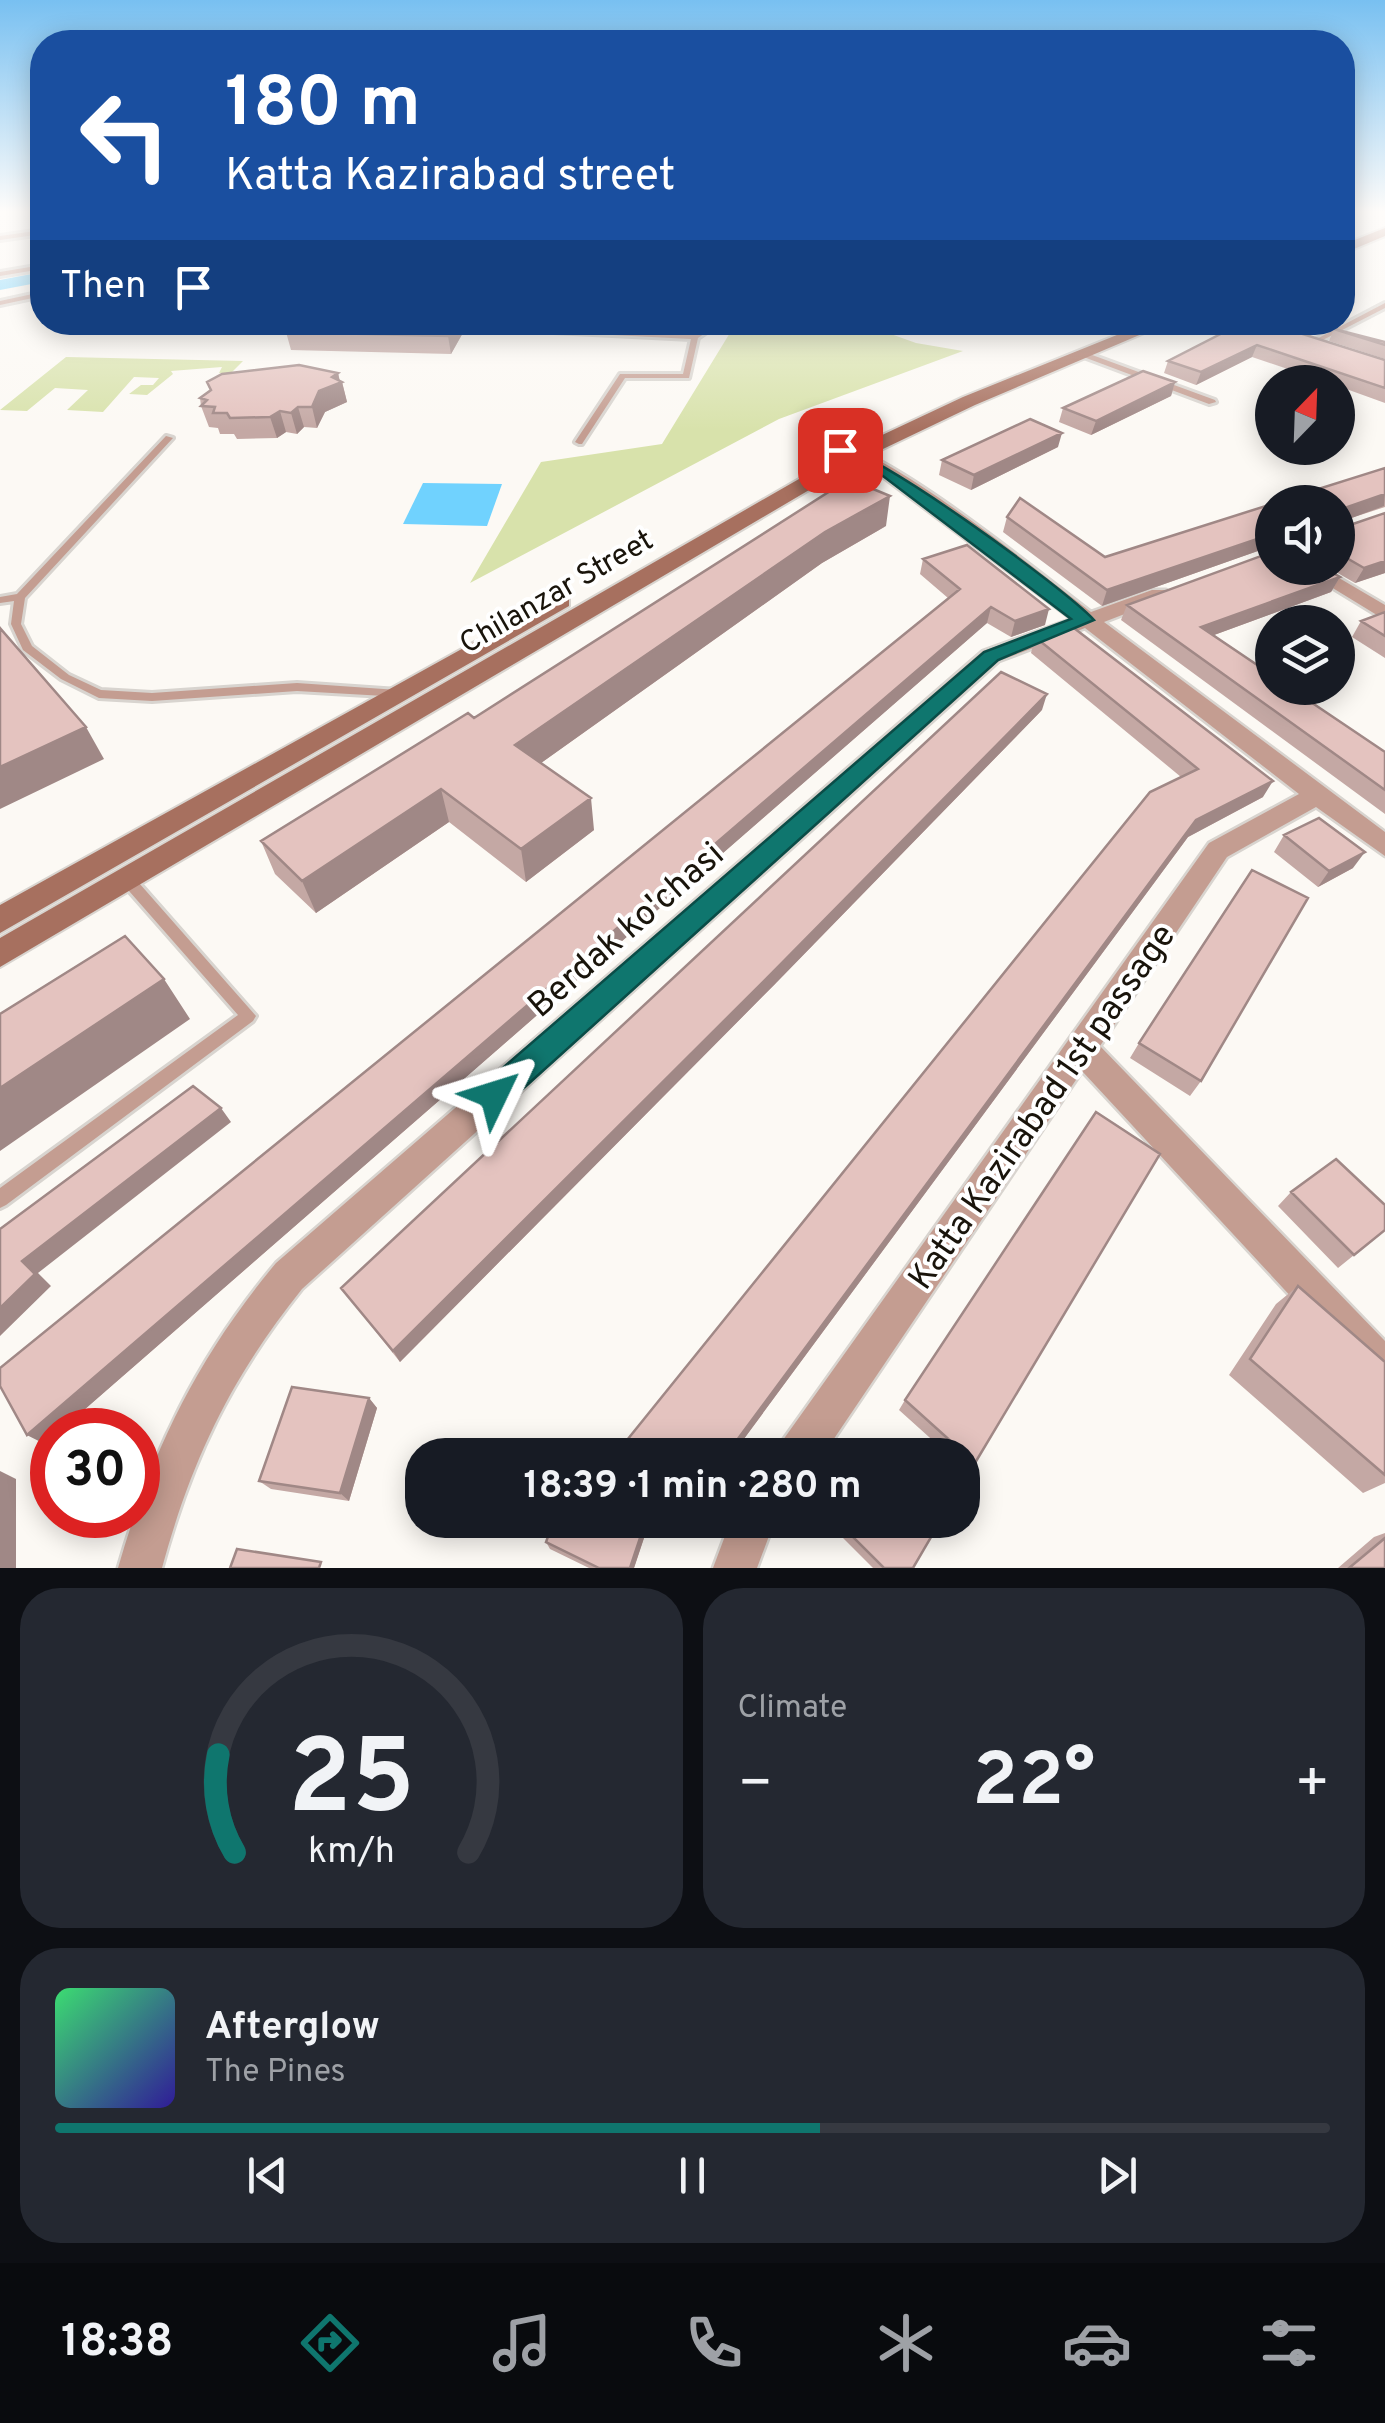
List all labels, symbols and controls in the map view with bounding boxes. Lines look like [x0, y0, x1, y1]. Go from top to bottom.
text: 180 m [225, 62, 421, 151]
icon: left [60, 70, 190, 200]
text: Katta Kazirabad street [225, 149, 675, 206]
icon: arrive [166, 260, 221, 315]
text: Then [60, 263, 146, 312]
north arrow [1255, 365, 1355, 465]
map controls [1255, 365, 1355, 705]
pin [798, 408, 883, 493]
icon: arrive [813, 423, 868, 478]
button: sound [1255, 485, 1355, 585]
street label: Chilanzar Street [454, 523, 661, 664]
button: layers [1255, 605, 1355, 705]
street label: Berdak ko'chasi [520, 834, 734, 1028]
street label: Katta Kazirabad 1st passage [900, 916, 1187, 1299]
position arrow [442, 1043, 546, 1147]
speed limit sign: 30 [30, 1408, 160, 1538]
text: 18:39 · 1 min · 280 m [524, 1463, 862, 1512]
text: Climate [738, 1689, 847, 1729]
text: 25 [288, 1718, 415, 1850]
text: 22° [972, 1737, 1095, 1832]
text: − [738, 1751, 773, 1821]
text: + [1295, 1751, 1330, 1821]
text: km/h [308, 1830, 395, 1876]
text: Afterglow [205, 2004, 380, 2053]
text: The Pines [205, 2053, 346, 2093]
icon: previous [240, 2148, 295, 2203]
icon: pause [665, 2148, 720, 2203]
icon: next [1090, 2148, 1145, 2203]
icon: directions [295, 2308, 365, 2378]
icon: music [487, 2308, 557, 2378]
icon: phone [679, 2308, 749, 2378]
icon: climate [871, 2308, 941, 2378]
icon: car [1062, 2308, 1132, 2378]
icon: filters [1254, 2308, 1324, 2378]
text: 18:38 [61, 2315, 173, 2372]

